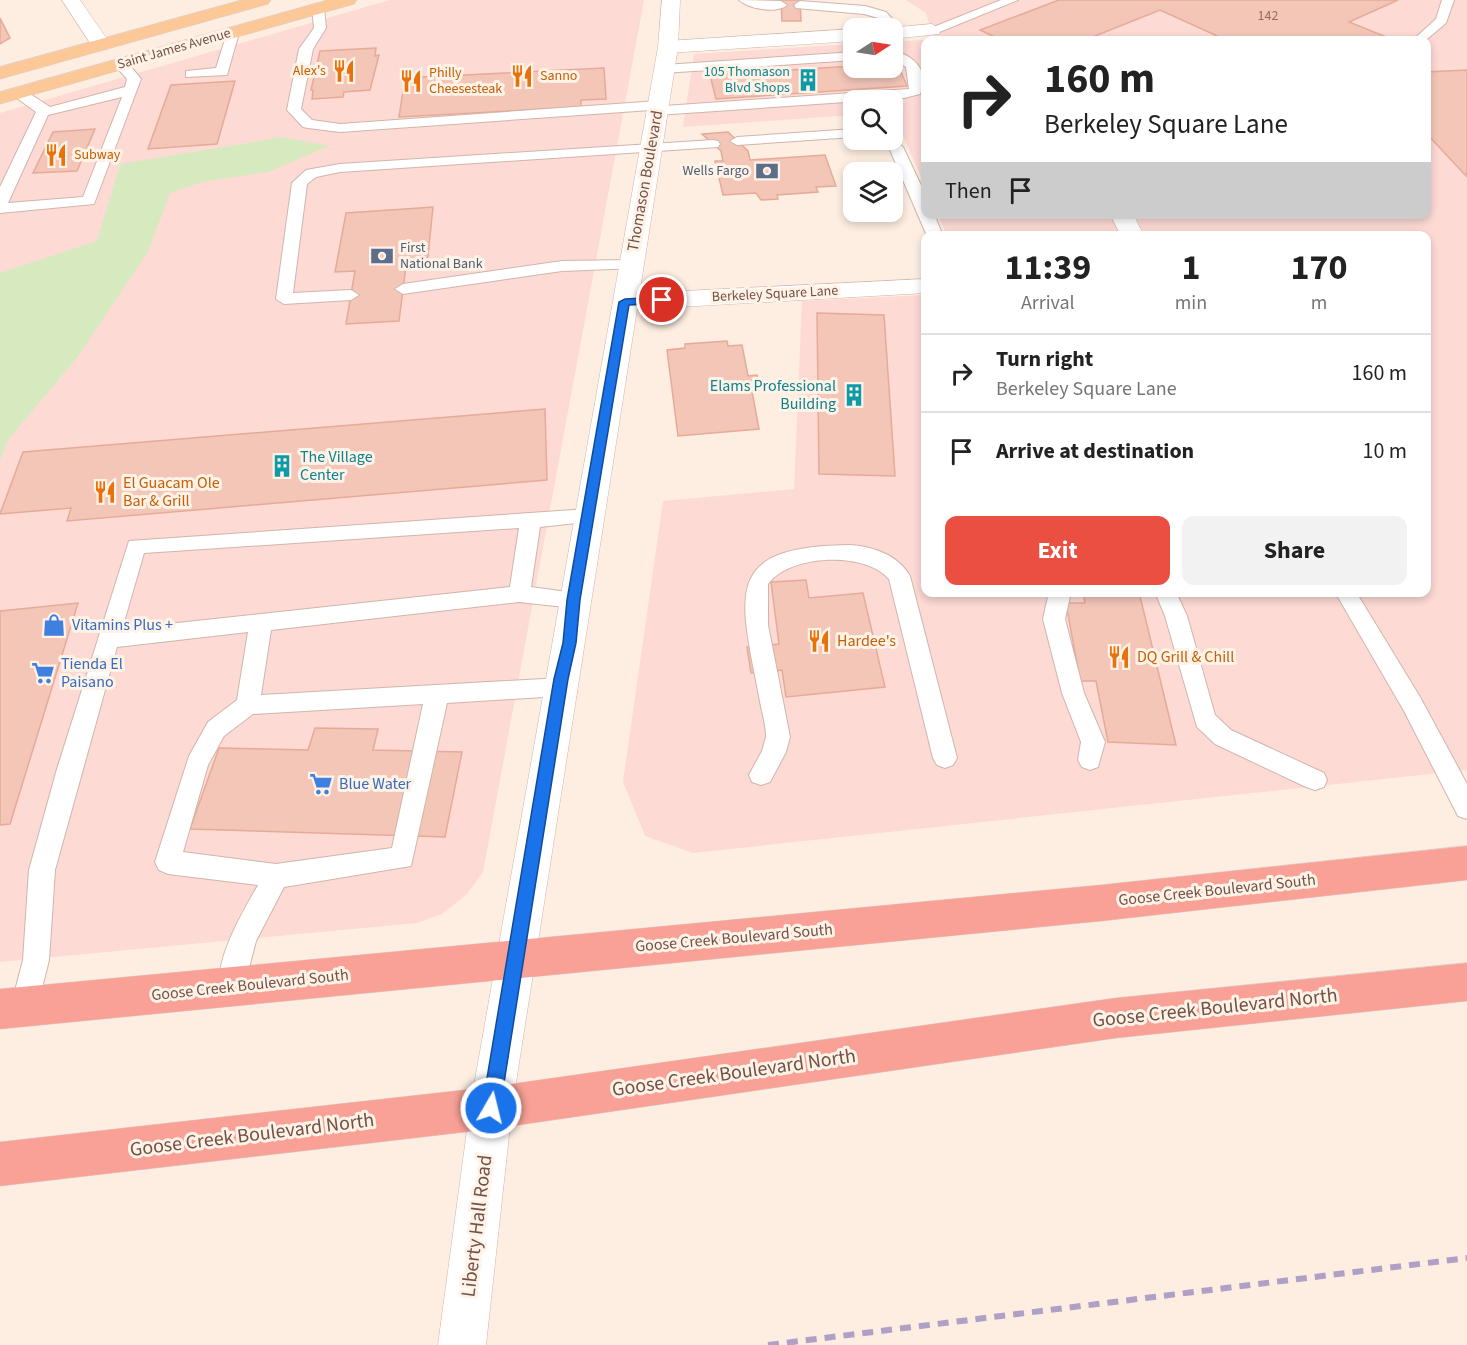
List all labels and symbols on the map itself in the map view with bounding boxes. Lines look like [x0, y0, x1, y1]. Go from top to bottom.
house number: 142 [1258, 6, 1278, 26]
north arrow [843, 18, 903, 78]
street label: Saint James Avenue [115, 23, 233, 75]
restaurant icon: Alex's [331, 58, 357, 84]
place label: Alex's [293, 61, 326, 81]
place label: 105 Thomason Blvd Shops [704, 62, 790, 98]
place label: Philly Cheesesteak [429, 63, 502, 99]
restaurant icon: Sanno [509, 63, 535, 89]
place label: Sanno [540, 66, 577, 86]
building icon: 105 Thomason Blvd Shops [795, 67, 821, 93]
restaurant icon: Philly Cheesesteak [398, 68, 424, 94]
street label: Thomason Boulevard [622, 109, 668, 253]
restaurant icon: Subway [43, 142, 69, 168]
place label: Subway [74, 145, 121, 165]
bank icon: Wells Fargo [754, 158, 780, 184]
place label: Wells Fargo [683, 161, 749, 181]
place label: First National Bank [400, 238, 483, 274]
bank icon: First National Bank [369, 243, 395, 269]
pin [636, 274, 687, 325]
street label: Berkeley Square Lane [711, 281, 839, 307]
place label: Elams Professional Building [710, 375, 836, 415]
building icon: Elams Professional Building [841, 382, 867, 408]
place label: The Village Center [300, 446, 373, 486]
building icon: The Village Center [269, 453, 295, 479]
place label: El Guacam Ole Bar & Grill [123, 472, 220, 512]
restaurant icon: El Guacam Ole Bar & Grill [92, 479, 118, 505]
shop icon: Vitamins Plus + [41, 612, 67, 638]
place label: Vitamins Plus + [72, 614, 173, 636]
restaurant icon: Hardee's [806, 628, 832, 654]
place label: Hardee's [837, 630, 896, 652]
restaurant icon: DQ Grill & Chill [1106, 644, 1132, 670]
place label: DQ Grill & Chill [1137, 646, 1234, 668]
place label: Tienda El Paisano [61, 653, 123, 693]
supermarket icon: Tienda El Paisano [30, 660, 56, 686]
supermarket icon: Blue Water [308, 771, 334, 797]
place label: Blue Water [339, 773, 412, 795]
street label: Goose Creek Boulevard South [1117, 869, 1317, 911]
street label: Goose Creek Boulevard South [634, 918, 834, 958]
street label: Goose Creek Boulevard South [150, 964, 350, 1006]
street label: Goose Creek Boulevard North [1091, 981, 1339, 1035]
street label: Goose Creek Boulevard North [610, 1042, 858, 1104]
position arrow [459, 1076, 523, 1140]
street label: Goose Creek Boulevard North [128, 1106, 376, 1164]
street label: Liberty Hall Road [454, 1153, 500, 1299]

